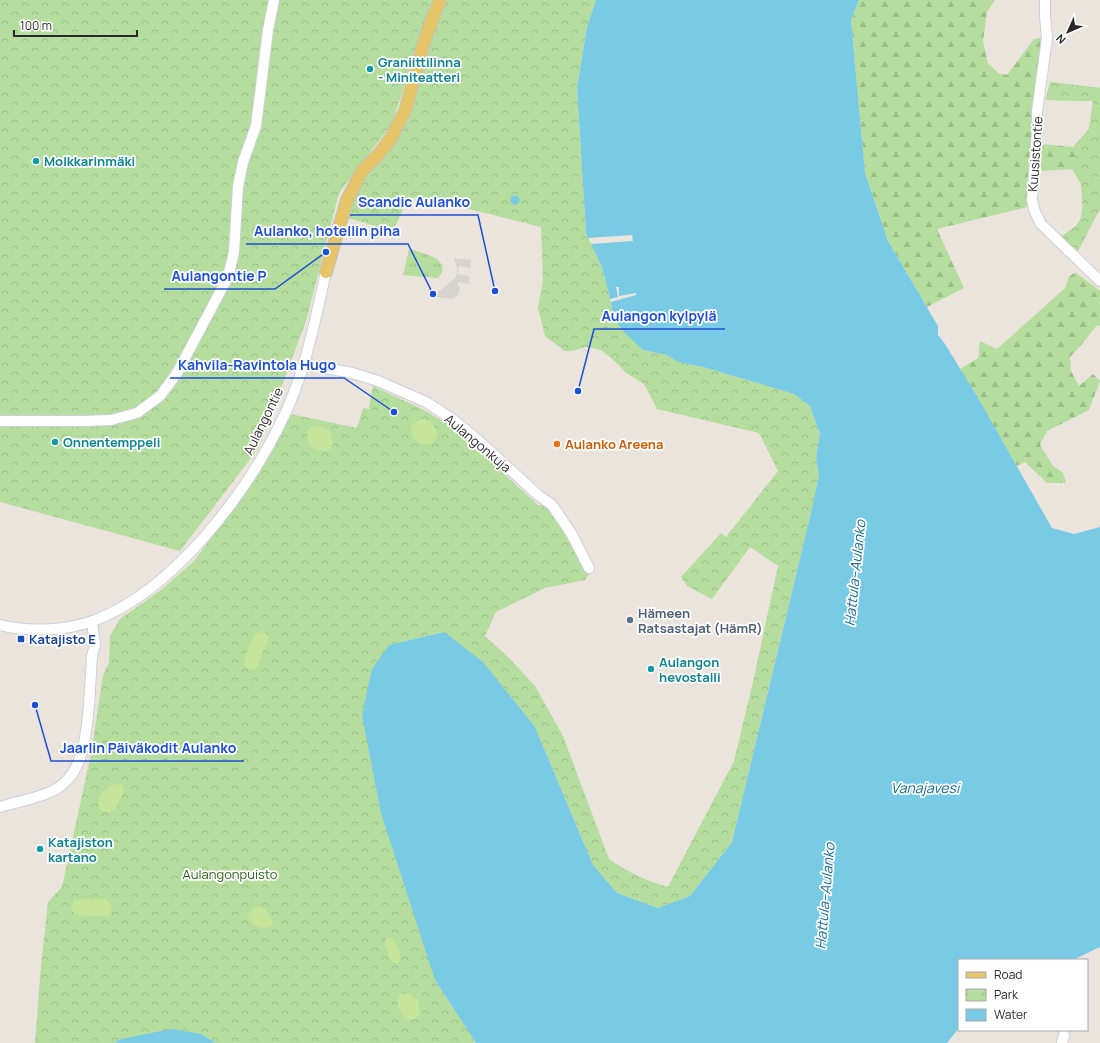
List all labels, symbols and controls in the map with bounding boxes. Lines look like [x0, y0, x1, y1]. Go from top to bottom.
scale bar [14, 12, 137, 38]
north arrow [1048, 12, 1088, 52]
text: 100 m [20, 17, 52, 34]
text: N [1052, 31, 1069, 48]
place label: Graniittilinna - Miniteatteri [378, 53, 461, 86]
marker: Graniittilinna - Miniteatteri [365, 64, 375, 74]
street label: Kuusistontie [1023, 115, 1047, 192]
place label: Molkkarinmäki [44, 152, 135, 170]
marker: Molkkarinmäki [31, 156, 41, 166]
callout: Scandic Aulanko [350, 189, 478, 215]
text: Scandic Aulanko [358, 192, 470, 211]
callout: Aulanko, hotellin piha [246, 218, 408, 244]
text: Aulanko, hotellin piha [254, 221, 400, 240]
callout: Aulangontie P [164, 263, 275, 289]
text: Aulangontie P [171, 266, 267, 285]
callout: Aulangon kylpylä [594, 303, 725, 329]
text: Aulangon kylpylä [601, 306, 717, 325]
callout: Kahvila-Ravintola Hugo [170, 352, 344, 378]
text: Kahvila-Ravintola Hugo [178, 355, 336, 374]
street label: Aulangontie [239, 384, 287, 458]
street label: Aulangonkuja [441, 410, 515, 476]
place label: Onnentemppeli [63, 433, 160, 451]
place label: Aulanko Areena [565, 435, 663, 453]
marker: Onnentemppeli [50, 437, 60, 447]
marker: Aulanko Areena [552, 439, 562, 449]
water label: Hattula–Aulanko [839, 518, 870, 627]
place label: Hämeen Ratsastajat (HämR) [638, 604, 763, 637]
marker: Hämeen Ratsastajat (HämR) [625, 615, 635, 625]
place label: Katajisto E [29, 630, 96, 648]
marker: Katajisto E [16, 634, 26, 644]
place label: Aulangon hevostalli [659, 653, 721, 686]
marker: Aulangon hevostalli [646, 664, 656, 674]
callout: Jaarlin Päiväkodit Aulanko [51, 735, 244, 761]
text: Jaarlin Päiväkodit Aulanko [60, 738, 237, 757]
water label: Vanajavesi [891, 778, 961, 797]
place label: Katajiston kartano [48, 833, 113, 866]
water label: Hattula–Aulanko [810, 841, 839, 950]
marker: Katajiston kartano [35, 844, 45, 854]
park label: Aulangonpuisto [183, 865, 278, 883]
legend [958, 959, 1088, 1031]
text: Road [994, 966, 1022, 983]
text: Park [994, 986, 1019, 1003]
text: Water [994, 1006, 1028, 1023]

